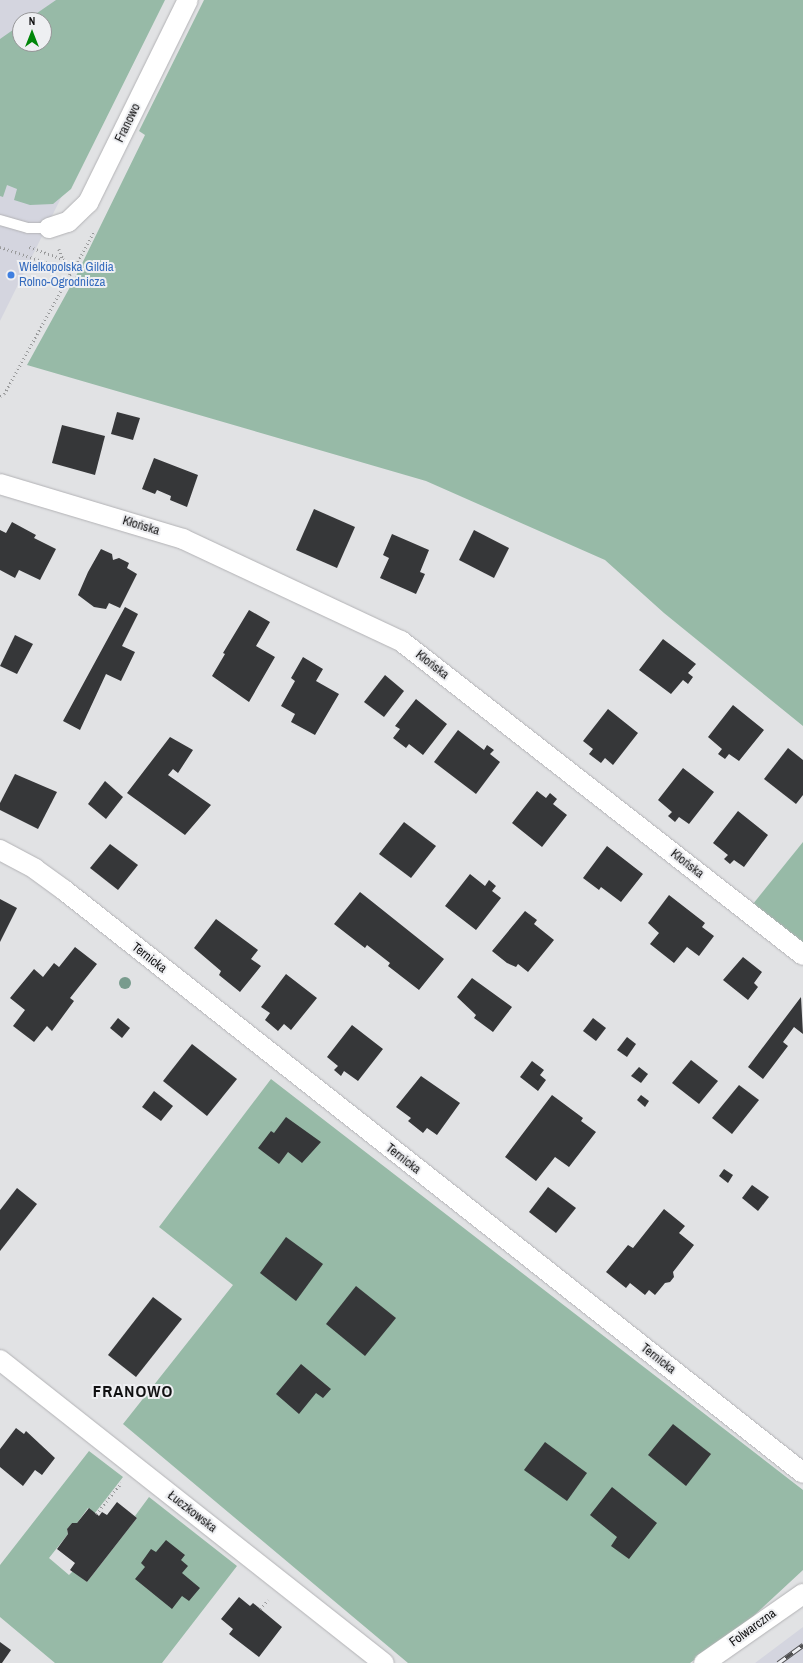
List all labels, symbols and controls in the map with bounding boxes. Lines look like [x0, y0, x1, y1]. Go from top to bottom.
north arrow [12, 12, 52, 52]
text: N [29, 14, 35, 28]
street label: Franowo [112, 101, 144, 145]
place label: Wielkopolska Gildia Rolno-Ogrodnicza [19, 260, 114, 291]
marker: Wielkopolska Gildia Rolno-Ogrodnicza [6, 270, 16, 280]
street label: Kłońska [121, 513, 161, 539]
street label: Kłońska [412, 647, 452, 683]
street label: Kłońska [667, 846, 707, 882]
street label: Ternicka [128, 939, 170, 977]
street label: Ternicka [382, 1140, 424, 1178]
street label: Ternicka [637, 1340, 679, 1378]
district label: FRANOWO [93, 1381, 173, 1401]
street label: Łuczkowska [164, 1488, 220, 1536]
street label: Folwarczna [727, 1606, 779, 1650]

